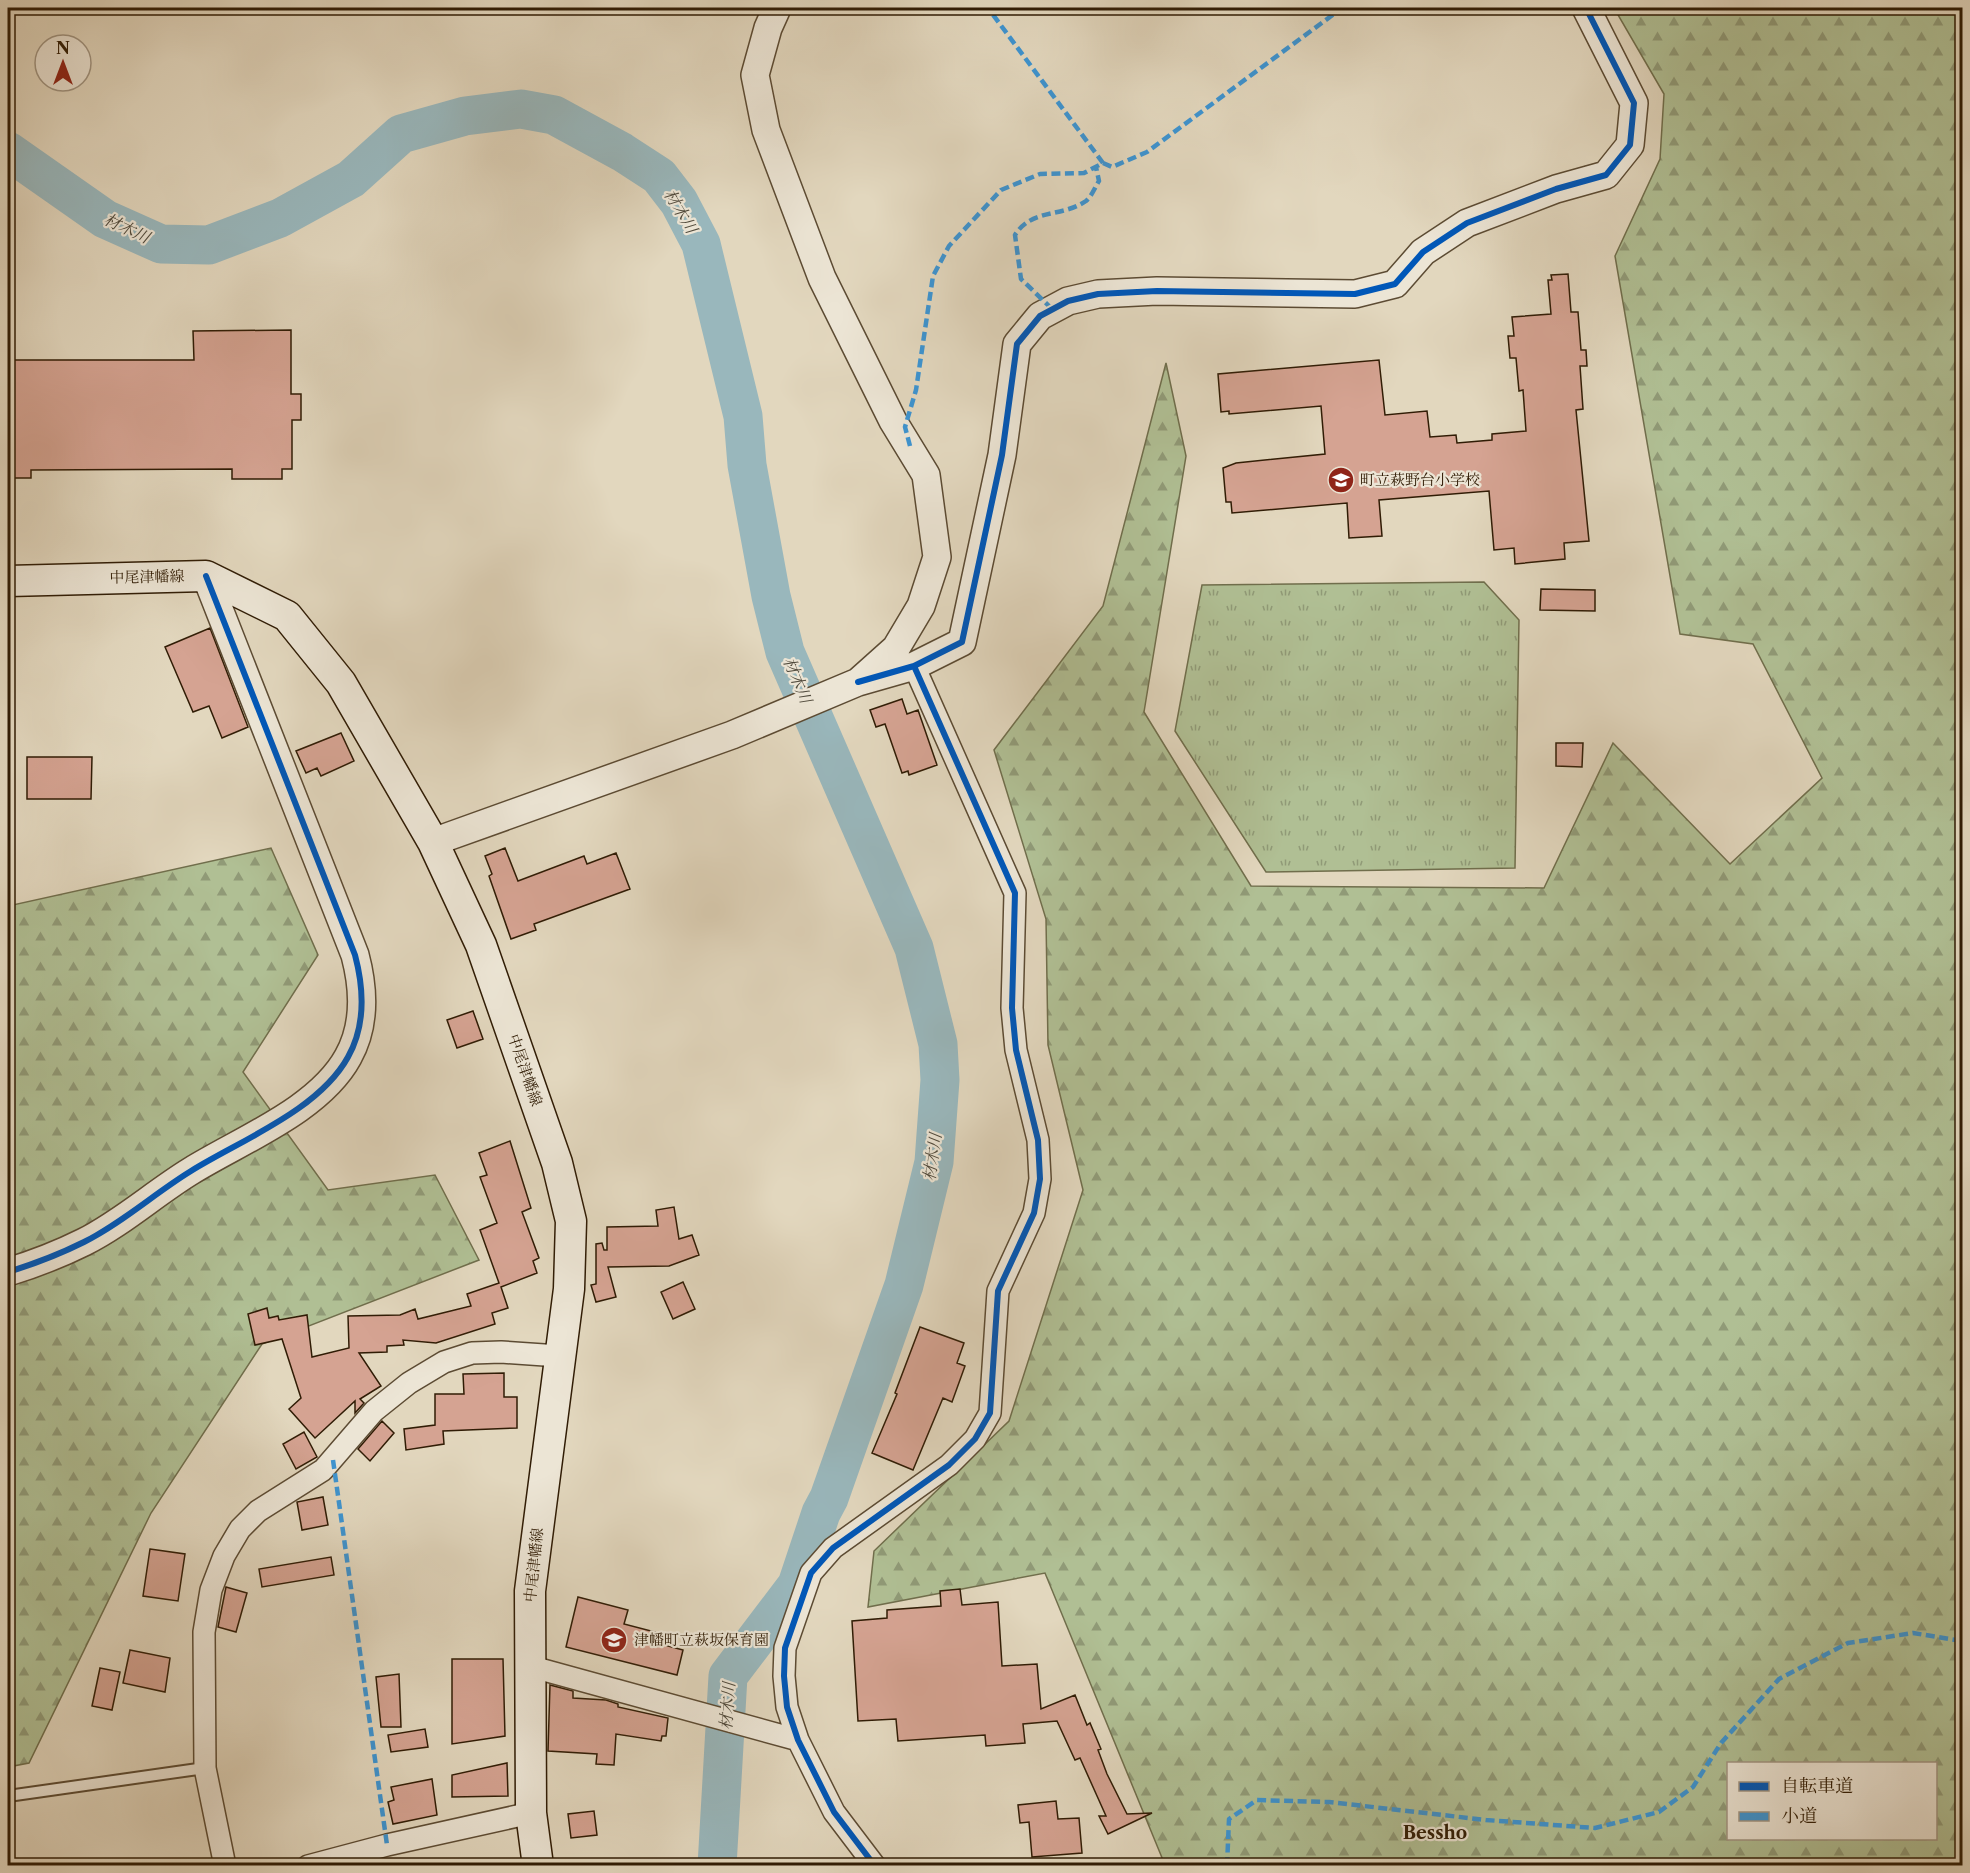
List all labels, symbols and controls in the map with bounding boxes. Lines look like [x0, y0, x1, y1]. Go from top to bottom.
north arrow [33, 33, 93, 93]
text: N [56, 38, 70, 58]
water label: 材木川 [660, 185, 703, 238]
water label: 材木川 [101, 209, 155, 248]
school or university icon: 町立萩野台小学校 [1326, 465, 1356, 495]
place label: 町立萩野台小学校 [1360, 470, 1480, 489]
street label: 中尾津幡線 [109, 566, 185, 587]
water label: 材木川 [779, 654, 817, 708]
street label: 中尾津幡線 [504, 1031, 547, 1108]
water label: 材木川 [919, 1130, 946, 1182]
street label: 中尾津幡線 [520, 1527, 547, 1603]
school or university icon: 津幡町立萩坂保育園 [599, 1625, 629, 1655]
place label: 津幡町立萩坂保育園 [634, 1630, 769, 1649]
water label: 材木川 [715, 1679, 739, 1731]
legend [1727, 1762, 1937, 1840]
text: 自転車道 [1781, 1775, 1853, 1797]
text: 小道 [1781, 1805, 1817, 1827]
district label: Bessho [1403, 1822, 1467, 1844]

